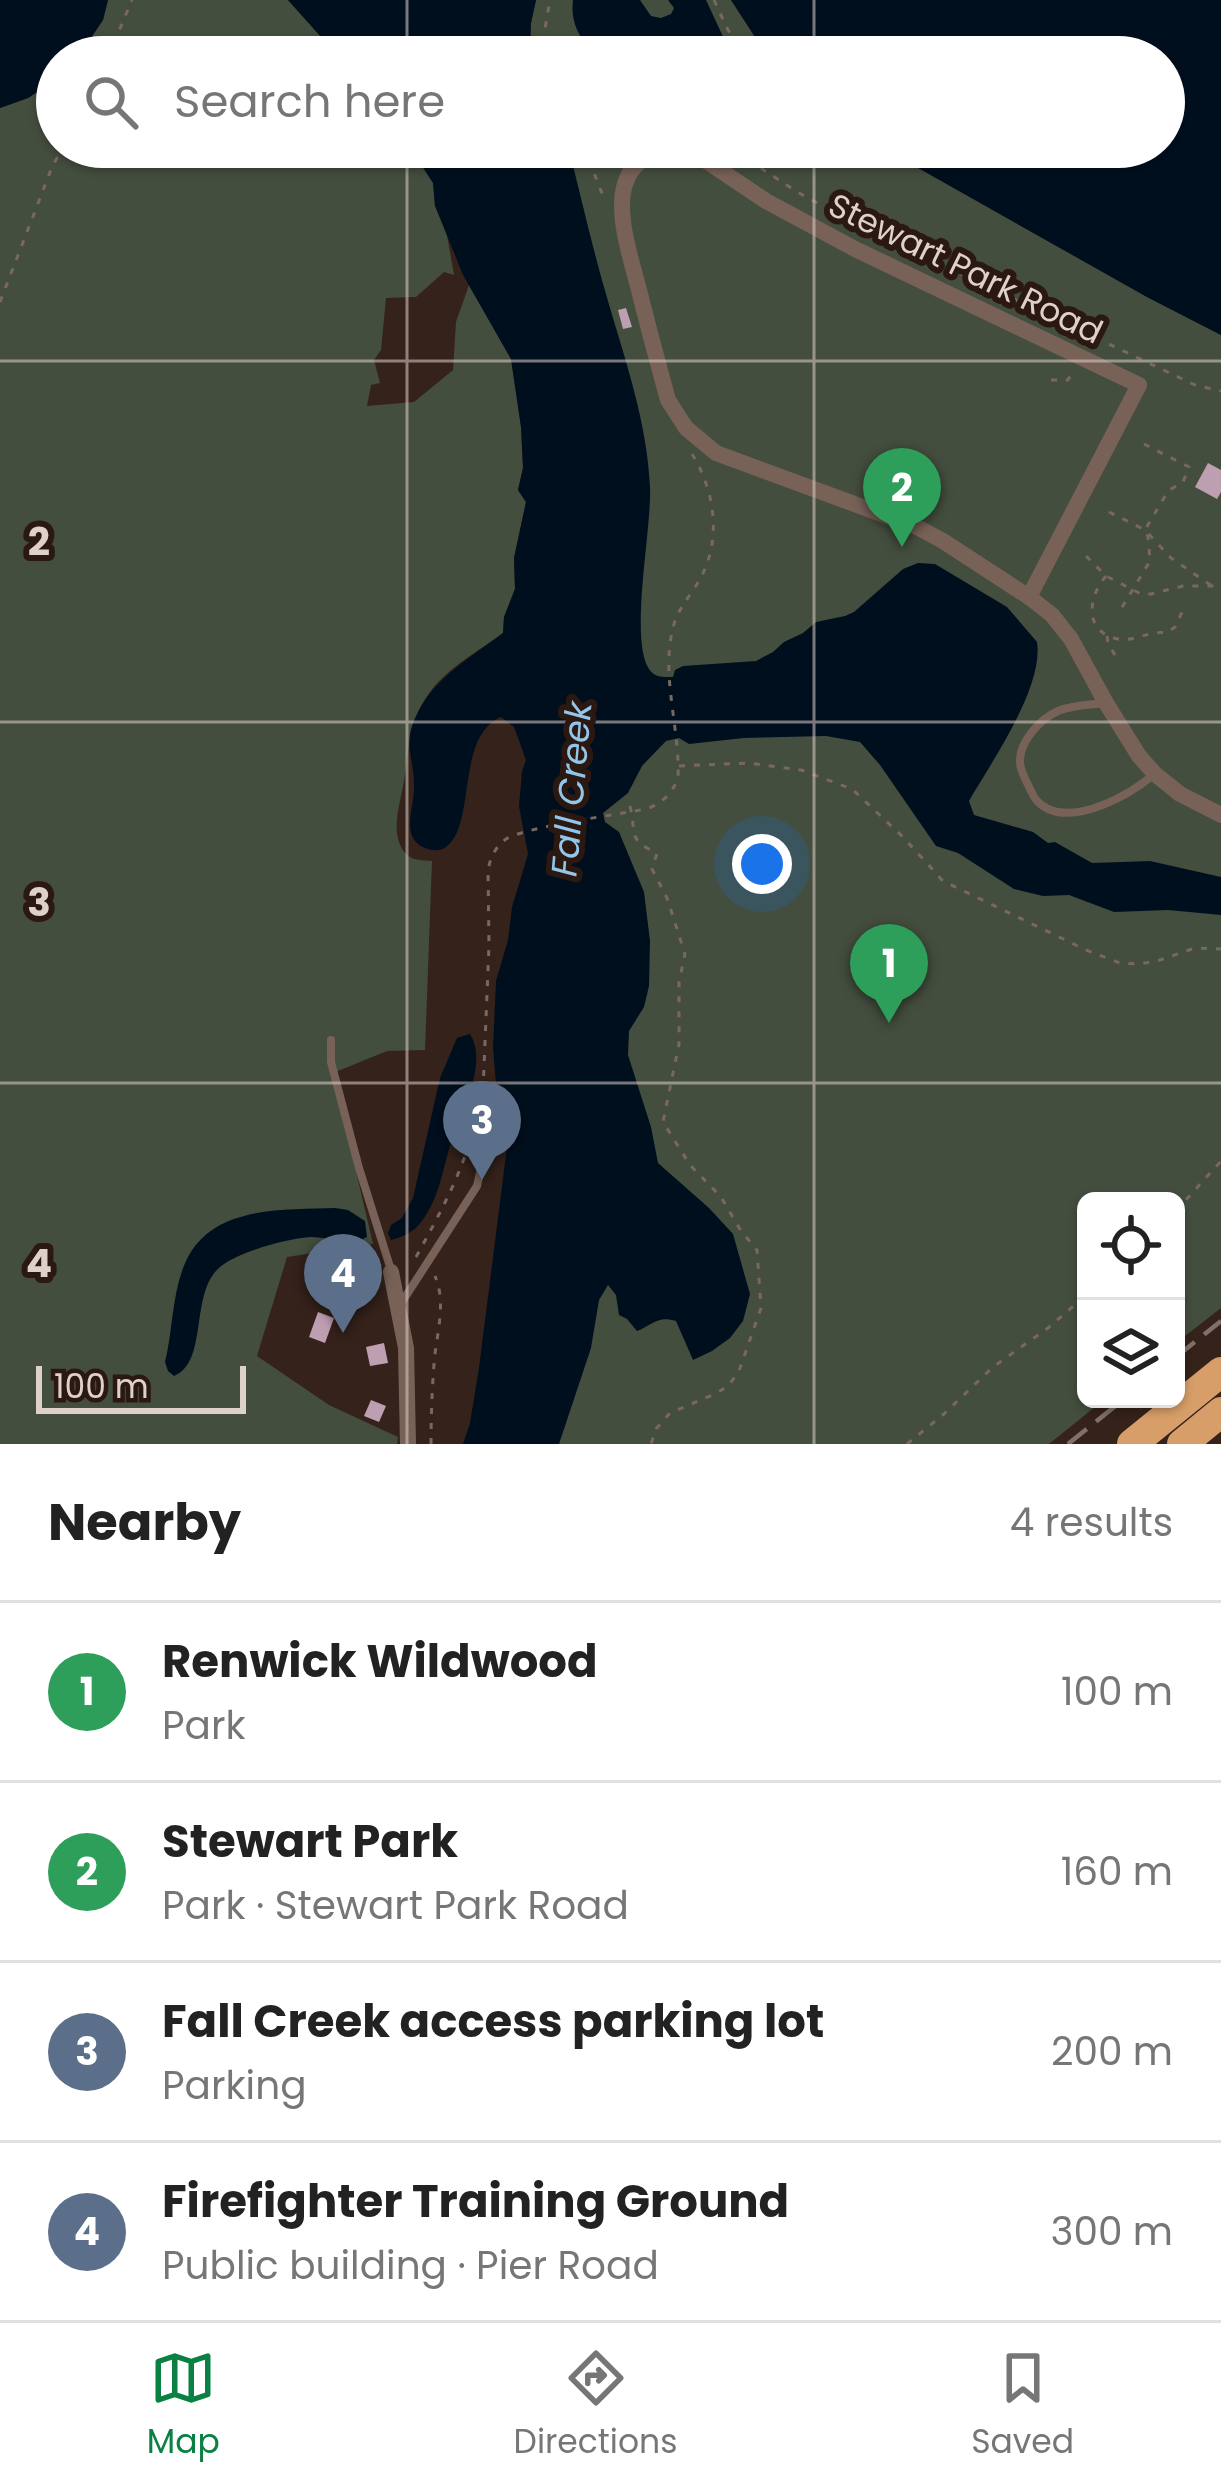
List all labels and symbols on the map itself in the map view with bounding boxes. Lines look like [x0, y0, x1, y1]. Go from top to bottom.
street label: Stewart Park Road [821, 182, 1111, 355]
pin: 2 [863, 448, 941, 547]
text: 2 [28, 514, 50, 569]
water label: Fall Creek [538, 698, 605, 879]
your location [732, 834, 792, 894]
text: 3 [27, 875, 51, 930]
pin: 1 [850, 924, 928, 1023]
pin: 3 [443, 1081, 521, 1180]
pin: 4 [304, 1234, 382, 1333]
text: 4 [26, 1236, 52, 1291]
scale bar [36, 1360, 246, 1413]

